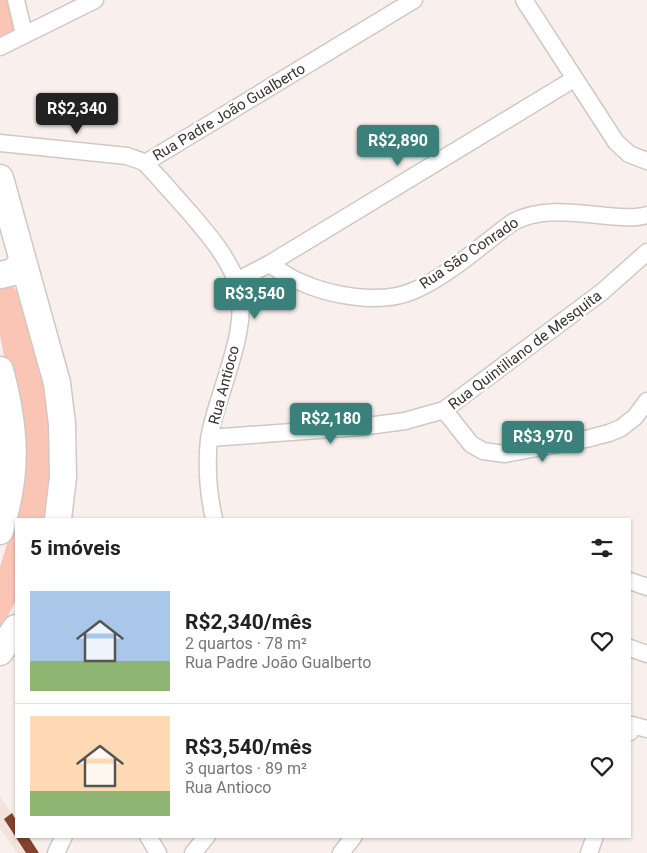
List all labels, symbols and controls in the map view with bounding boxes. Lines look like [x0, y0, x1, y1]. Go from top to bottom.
street label: Rua Padre João Gualberto [149, 59, 309, 165]
pin: R$2,340 [31, 92, 123, 135]
text: R$2,340 [47, 99, 107, 118]
pin: R$2,890 [352, 124, 444, 167]
text: R$2,890 [368, 131, 428, 150]
street label: Rua São Conrado [416, 213, 522, 293]
pin: R$3,540 [209, 278, 301, 320]
text: R$3,540 [225, 284, 285, 303]
street label: Rua Quintiliano de Mesquita [445, 287, 605, 413]
street label: Rua Antioco [205, 344, 243, 426]
pin: R$2,180 [285, 402, 377, 445]
text: R$2,180 [301, 409, 361, 428]
pin: R$3,970 [497, 420, 589, 463]
text: R$3,970 [513, 427, 573, 446]
icon: filters [588, 534, 616, 562]
text: 5 imóveis [30, 536, 121, 560]
text: R$2,340/mês [185, 610, 312, 634]
icon: home [70, 611, 130, 671]
icon: heart [588, 627, 616, 655]
text: 2 quartos · 78 m² [185, 634, 307, 653]
text: Rua Padre João Gualberto [185, 653, 371, 672]
text: R$3,540/mês [185, 735, 312, 759]
icon: home [70, 736, 130, 796]
icon: heart [588, 752, 616, 780]
text: 3 quartos · 89 m² [185, 759, 307, 778]
text: Rua Antioco [185, 778, 271, 797]

